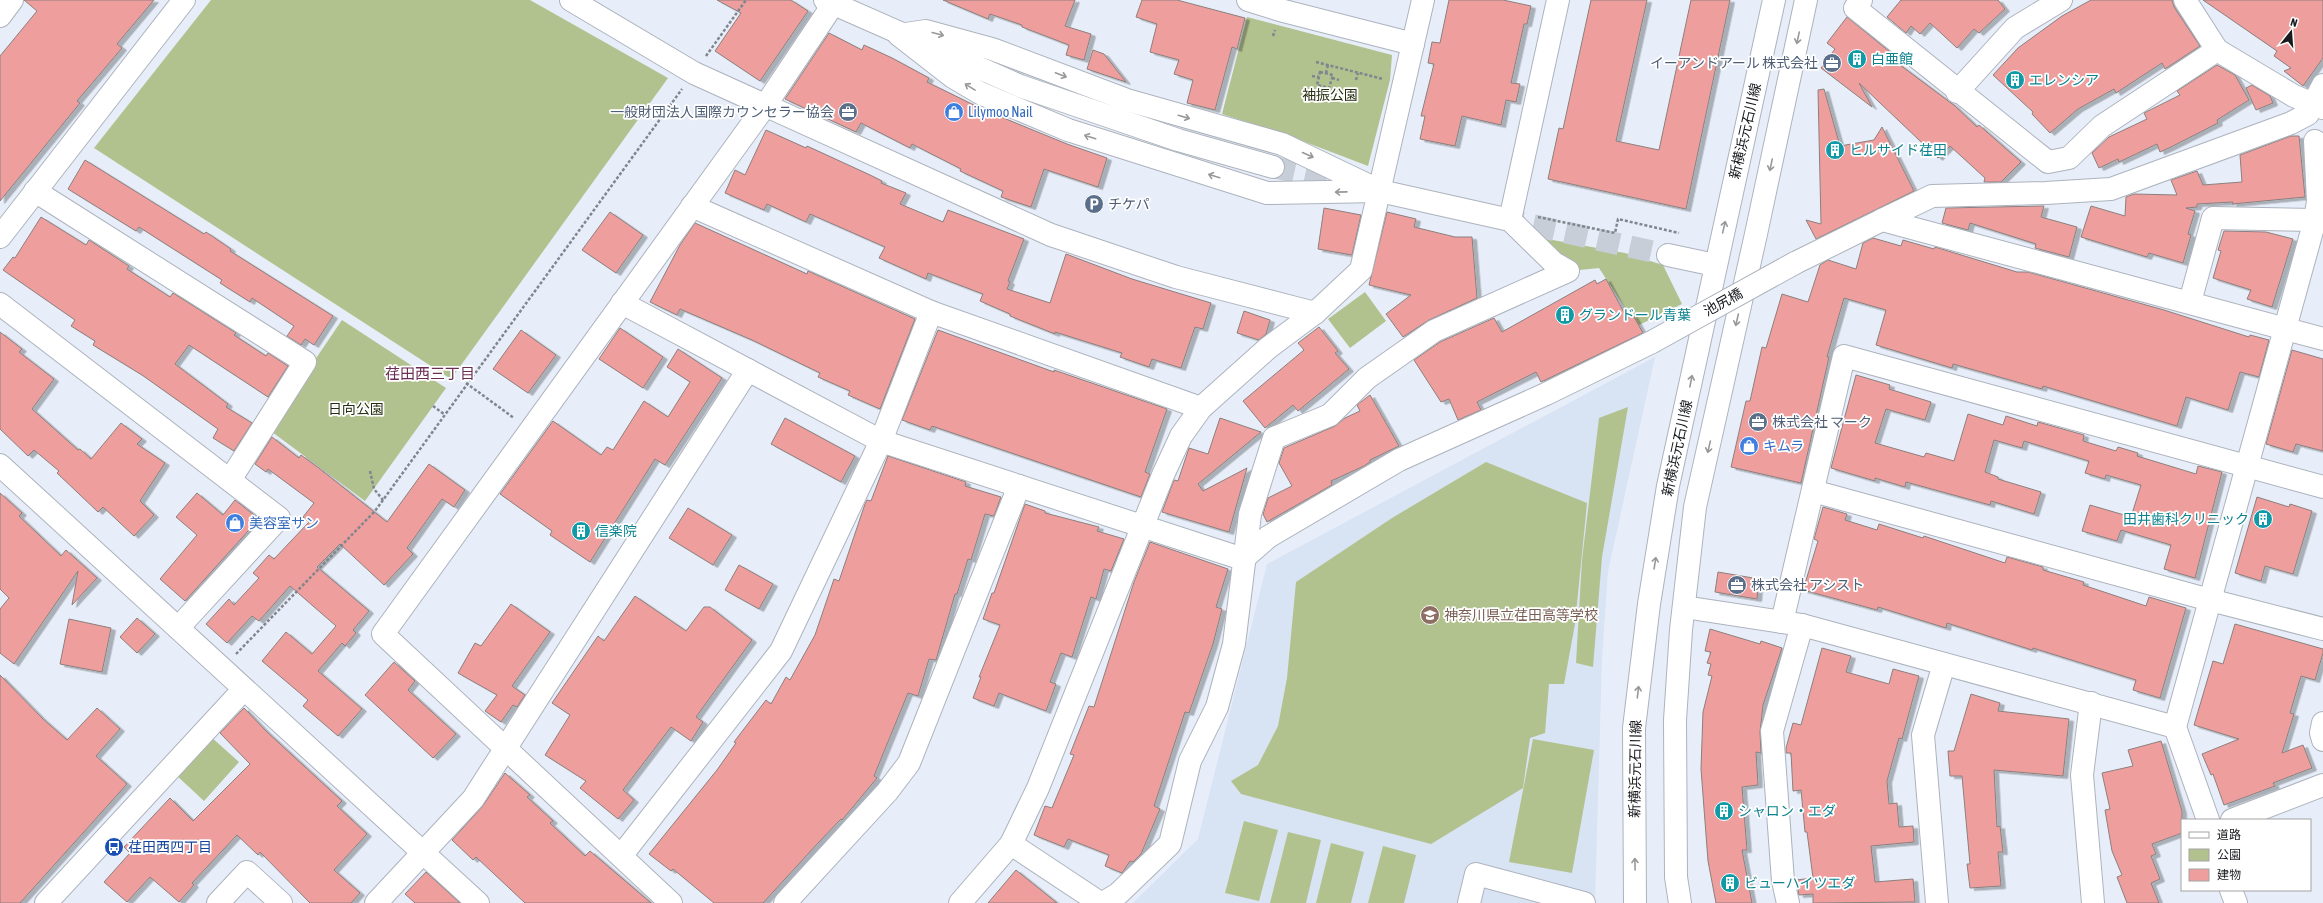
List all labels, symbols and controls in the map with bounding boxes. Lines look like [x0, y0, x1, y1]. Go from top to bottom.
north arrow [2271, 12, 2311, 52]
text: N [2289, 16, 2299, 29]
one-way arrow [931, 31, 944, 39]
one-way arrow [1793, 31, 1801, 44]
building icon: 白亜館 [1846, 48, 1868, 70]
place label: 白亜館 [1871, 51, 1913, 67]
office icon: イーアンドアール 株式会社 [1821, 52, 1843, 74]
place label: イーアンドアール 株式会社 [1650, 55, 1818, 71]
building icon: エレンシア [2004, 69, 2026, 91]
one-way arrow [1055, 72, 1067, 80]
place label: エレンシア [2029, 72, 2099, 88]
street label: 新横浜元石川線 [1726, 81, 1764, 181]
one-way arrow [965, 83, 976, 91]
park label: 袖振公園 [1302, 87, 1358, 103]
office icon: 一般財団法人国際カウンセラー協会 [837, 101, 859, 123]
shop icon: Lilymoo Nail [943, 101, 965, 123]
place label: 一般財団法人国際カウンセラー協会 [610, 104, 834, 120]
place label: Lilymoo Nail [968, 104, 1033, 120]
one-way arrow [1177, 113, 1190, 121]
one-way arrow [1084, 133, 1097, 140]
building icon: ヒルサイド荏田 [1824, 139, 1846, 161]
place label: ヒルサイド荏田 [1849, 142, 1947, 158]
one-way arrow [1302, 152, 1314, 160]
one-way arrow [1766, 159, 1774, 172]
one-way arrow [1208, 172, 1221, 179]
one-way arrow [1335, 188, 1348, 196]
parking icon: チケパ [1083, 193, 1105, 215]
place label: チケパ [1108, 196, 1149, 212]
one-way arrow [1720, 221, 1728, 234]
street label: 池尻橋 [1701, 285, 1745, 319]
building icon: グランドール青葉 [1554, 304, 1576, 326]
place label: グランドール青葉 [1579, 307, 1691, 323]
one-way arrow [1733, 313, 1741, 326]
district label: 荏田西三丁目 [385, 365, 475, 382]
one-way arrow [1688, 375, 1696, 388]
street label: 新横浜元石川線 [1659, 398, 1695, 498]
park label: 日向公園 [328, 401, 384, 417]
office icon: 株式会社 マーク [1747, 411, 1769, 433]
place label: 株式会社 マーク [1772, 414, 1872, 430]
shop icon: キムラ [1738, 435, 1760, 457]
place label: キムラ [1763, 438, 1804, 454]
one-way arrow [1704, 440, 1712, 453]
building icon: 田井歯科クリニック [2252, 508, 2274, 530]
place label: 田井歯科クリニック [2123, 511, 2249, 527]
shop icon: 美容室サン [224, 512, 246, 534]
place label: 美容室サン [249, 515, 319, 531]
building icon: 信楽院 [570, 520, 592, 542]
place label: 信楽院 [595, 523, 637, 539]
one-way arrow [1652, 557, 1660, 570]
office icon: 株式会社 アシスト [1726, 574, 1748, 596]
place label: 株式会社 アシスト [1751, 577, 1864, 593]
school or university icon: 神奈川県立荏田高等学校 [1419, 604, 1441, 626]
place label: 神奈川県立荏田高等学校 [1444, 607, 1598, 623]
one-way arrow [1635, 686, 1642, 699]
street label: 新横浜元石川線 [1626, 720, 1644, 818]
building icon: シャロン・エダ [1713, 800, 1735, 822]
place label: シャロン・エダ [1738, 803, 1836, 819]
legend [2181, 819, 2311, 891]
text: 道路 [2217, 828, 2241, 842]
bus stop icon: 荏田西四丁目 [103, 836, 125, 858]
place label: 荏田西四丁目 [128, 839, 212, 855]
text: 公園 [2217, 848, 2241, 862]
one-way arrow [1631, 858, 1638, 871]
text: 建物 [2217, 868, 2241, 882]
building icon: ビューハイツエダ [1719, 872, 1741, 894]
place label: ビューハイツエダ [1744, 875, 1855, 891]

